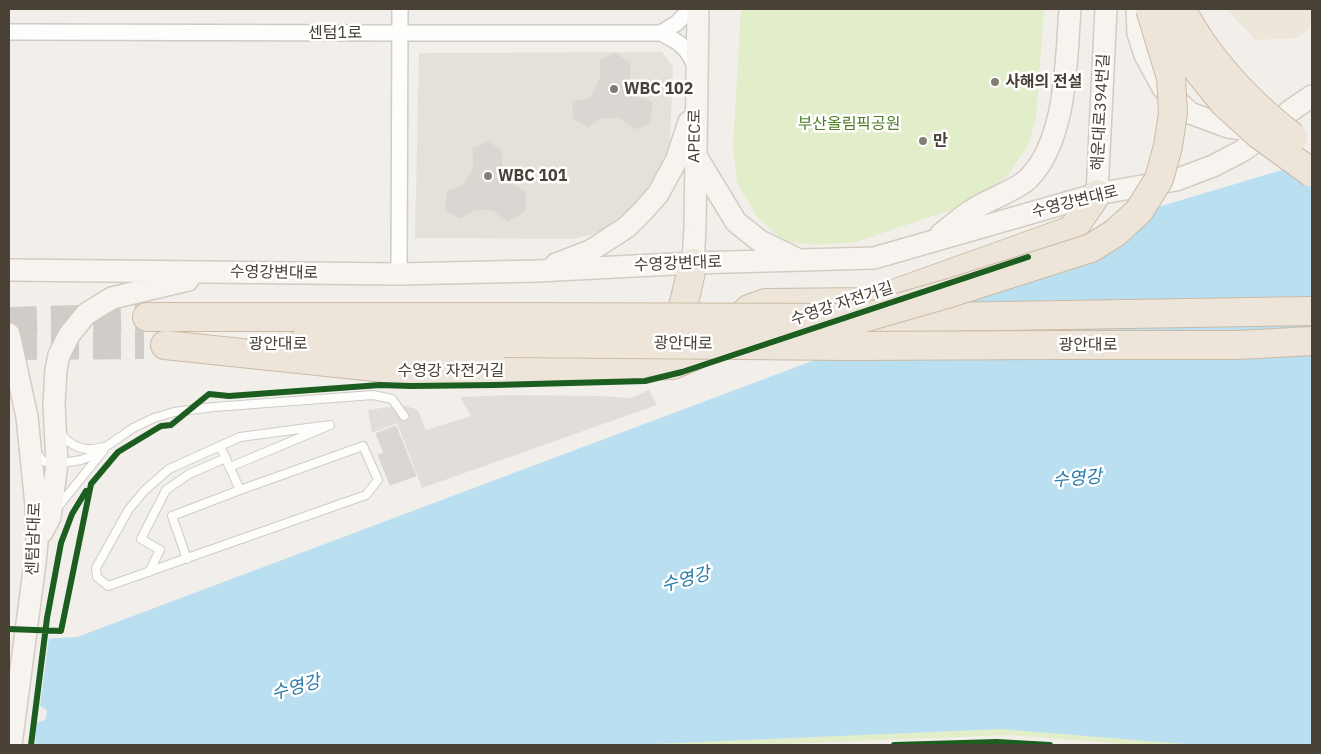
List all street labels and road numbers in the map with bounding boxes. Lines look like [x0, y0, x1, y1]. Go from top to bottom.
street label: 센텀1로 [308, 23, 362, 43]
street label: 해운대로394번길 [1088, 53, 1114, 171]
street label: APEC로 [685, 109, 705, 163]
street label: 수영강변대로 [1030, 182, 1120, 222]
street label: 수영강변대로 [634, 253, 722, 275]
street label: 수영강변대로 [230, 263, 318, 283]
street label: 수영강 자전거길 [788, 278, 896, 330]
street label: 광안대로 [249, 334, 307, 354]
street label: 광안대로 [653, 334, 713, 354]
street label: 광안대로 [1059, 335, 1117, 355]
street label: 수영강 자전거길 [398, 361, 504, 381]
street label: 센텀남대로 [23, 502, 45, 576]

